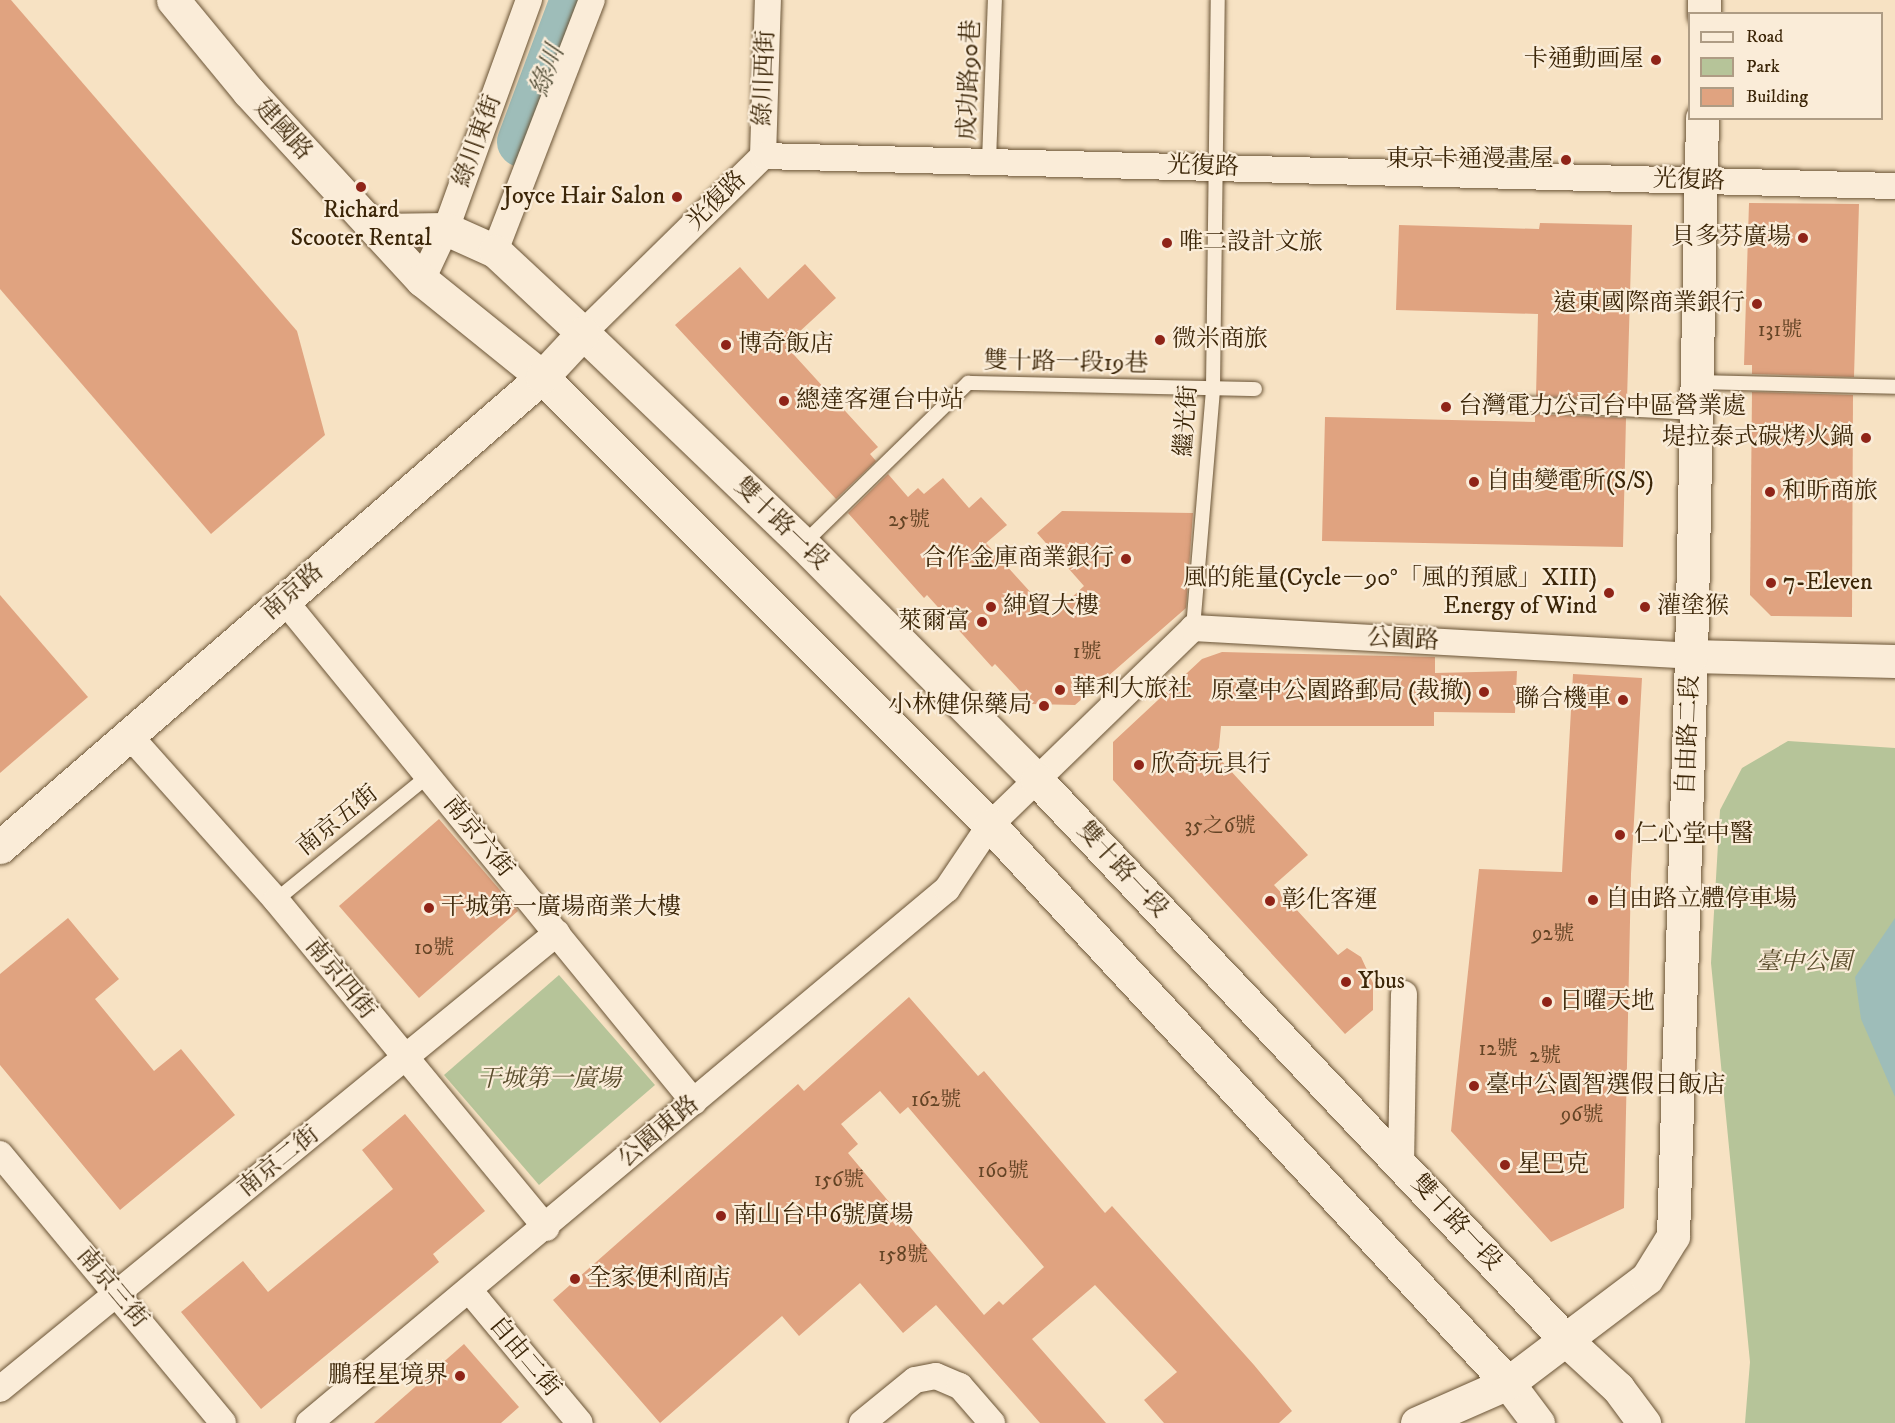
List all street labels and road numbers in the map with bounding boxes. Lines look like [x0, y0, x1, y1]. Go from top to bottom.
street label: 成功路90巷 [953, 19, 987, 141]
street label: 綠川西街 [749, 30, 781, 126]
street label: 綠川東街 [448, 91, 508, 191]
street label: 建國路 [248, 94, 318, 166]
street label: 光復路 [1167, 151, 1239, 183]
street label: 光復路 [681, 165, 753, 237]
street label: 光復路 [1653, 165, 1725, 197]
street label: 雙十路一段19巷 [983, 347, 1149, 379]
street label: 繼光街 [1170, 384, 1204, 458]
street label: 雙十路一段 [728, 472, 834, 576]
street label: 南京路 [256, 558, 330, 626]
street label: 公園路 [1366, 624, 1440, 656]
street label: 自由路二段 [1673, 675, 1705, 795]
street label: 南京五街 [292, 780, 384, 862]
street label: 南京六街 [437, 791, 519, 883]
street label: 雙十路一段 [1071, 816, 1173, 924]
street label: 南京四街 [299, 933, 381, 1025]
street label: 公園東路 [613, 1090, 705, 1174]
street label: 南京二街 [233, 1121, 325, 1203]
street label: 雙十路一段 [1405, 1169, 1507, 1277]
street label: 南京三街 [70, 1242, 154, 1334]
street label: 自由二街 [482, 1311, 566, 1403]

